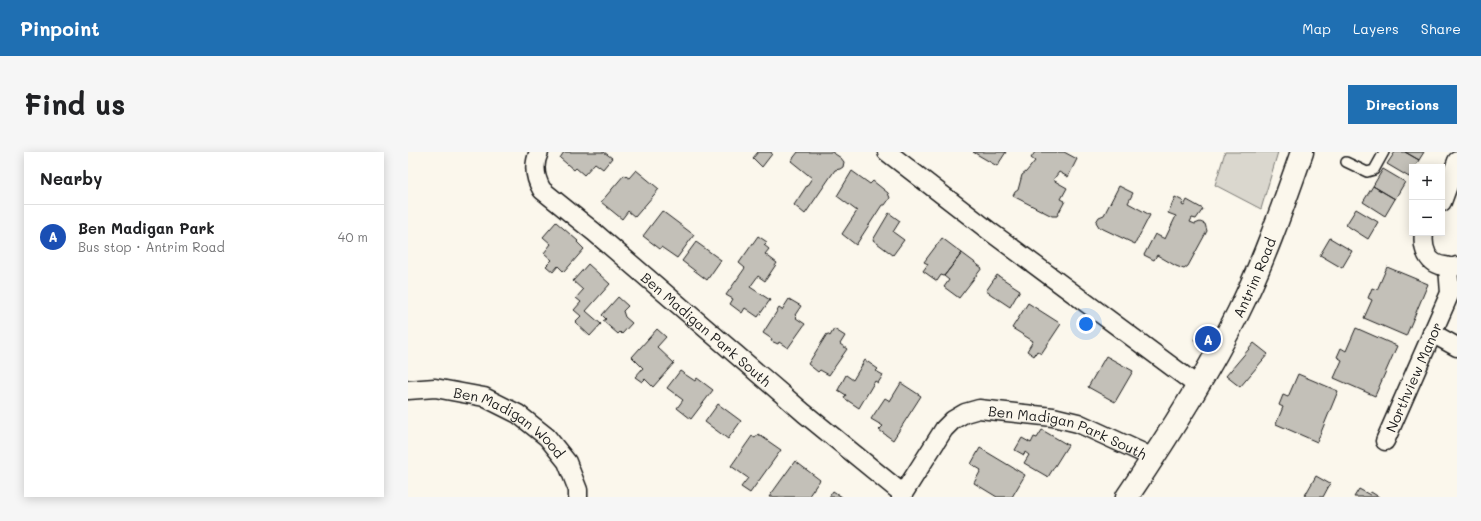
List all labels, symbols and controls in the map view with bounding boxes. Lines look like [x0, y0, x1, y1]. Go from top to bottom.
text: Pinpoint [20, 16, 100, 41]
text: Map [1302, 19, 1331, 38]
text: Layers [1353, 19, 1399, 38]
text: Share [1421, 19, 1461, 38]
button: Directions [1348, 85, 1457, 124]
text: Find us [24, 86, 125, 122]
map controls [1409, 164, 1445, 236]
button: + [1409, 164, 1445, 200]
text: Nearby [40, 167, 102, 189]
button: − [1409, 200, 1445, 236]
text: Ben Madigan Park [78, 218, 215, 238]
text: A [48, 228, 58, 245]
text: 40 m [338, 228, 368, 245]
street label: Antrim Road [1228, 235, 1280, 321]
text: Bus stop · Antrim Road [78, 238, 225, 255]
street label: Ben Madigan Park South [637, 268, 776, 390]
your location [1076, 314, 1096, 334]
street label: Northview Manor [1381, 319, 1446, 435]
pin: A [1195, 324, 1221, 354]
street label: Ben Madigan Wood [452, 382, 569, 462]
street label: Ben Madigan Park South [987, 401, 1151, 463]

